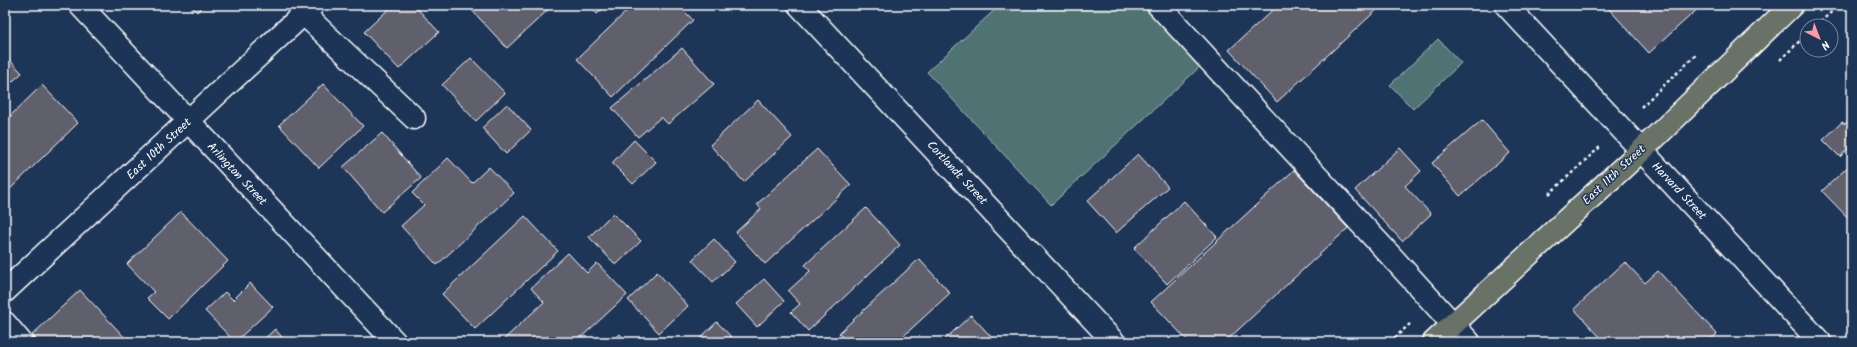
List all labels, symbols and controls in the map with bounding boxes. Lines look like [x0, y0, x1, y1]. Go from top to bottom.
north arrow [1799, 18, 1839, 58]
text: N [1816, 36, 1834, 54]
street label: East 10th Street [122, 113, 196, 184]
street label: Cortlandt Street [922, 137, 992, 210]
street label: Arlington Street [202, 138, 272, 210]
street label: East 11th Street [1578, 140, 1650, 210]
street label: Harvard Street [1647, 158, 1711, 225]

